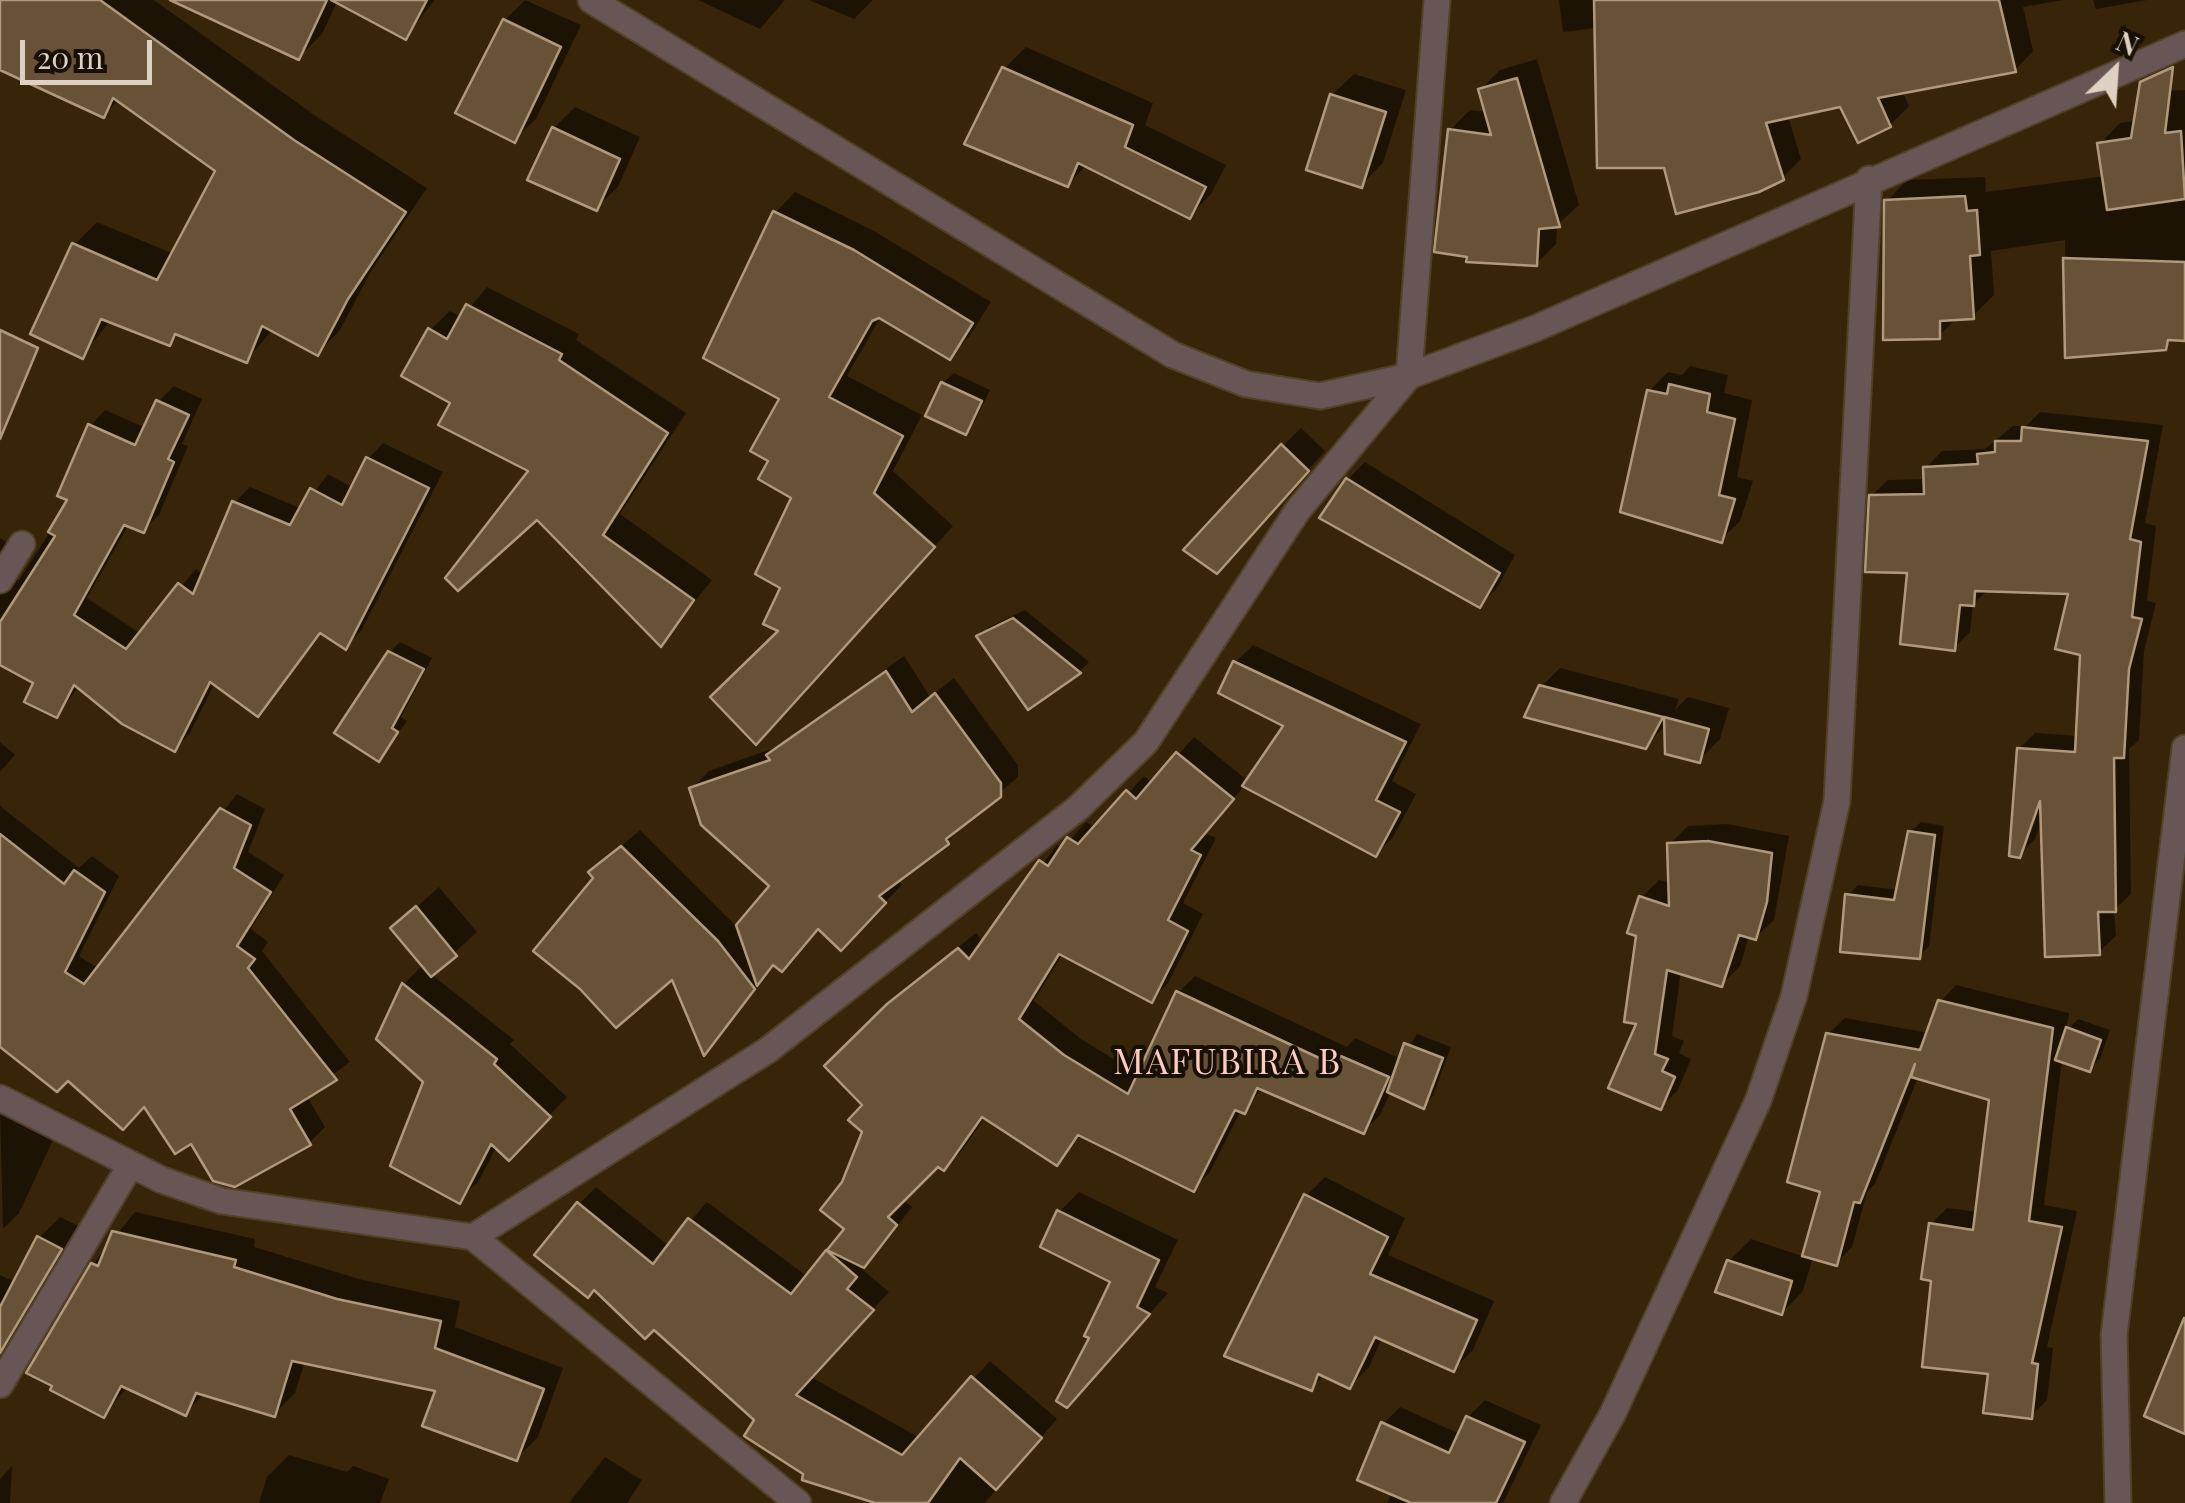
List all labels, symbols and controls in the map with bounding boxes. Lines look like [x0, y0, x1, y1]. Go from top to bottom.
scale bar [25, 20, 158, 82]
north arrow [2065, 20, 2165, 120]
text: N [2111, 21, 2145, 63]
text: 20 m [37, 37, 103, 77]
district label: MAFUBIRA B [1113, 1042, 1343, 1084]

